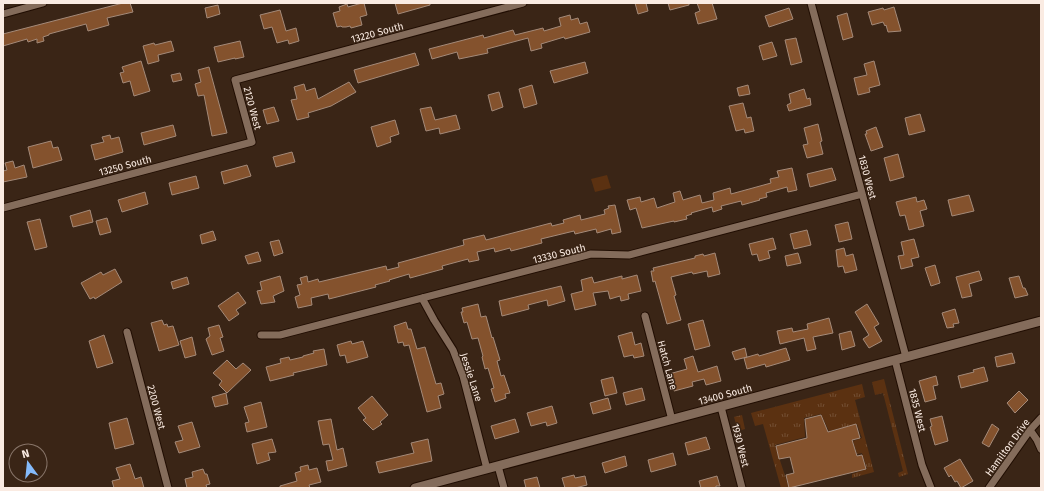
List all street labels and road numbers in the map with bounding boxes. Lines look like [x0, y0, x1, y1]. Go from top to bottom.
street label: 13220 South [350, 20, 405, 46]
street label: 2120 West [241, 85, 264, 131]
street label: 13250 South [98, 153, 153, 179]
street label: 1830 West [855, 154, 879, 201]
street label: 13330 South [532, 242, 587, 266]
street label: Hatch Lane [655, 339, 679, 391]
street label: Jessie Lane [458, 352, 485, 403]
street label: 13400 South [697, 382, 753, 408]
street label: 2200 West [144, 384, 168, 431]
street label: 1835 West [906, 387, 928, 434]
street label: Hamilton Drive [983, 417, 1033, 479]
street label: 1930 West [729, 422, 751, 469]

